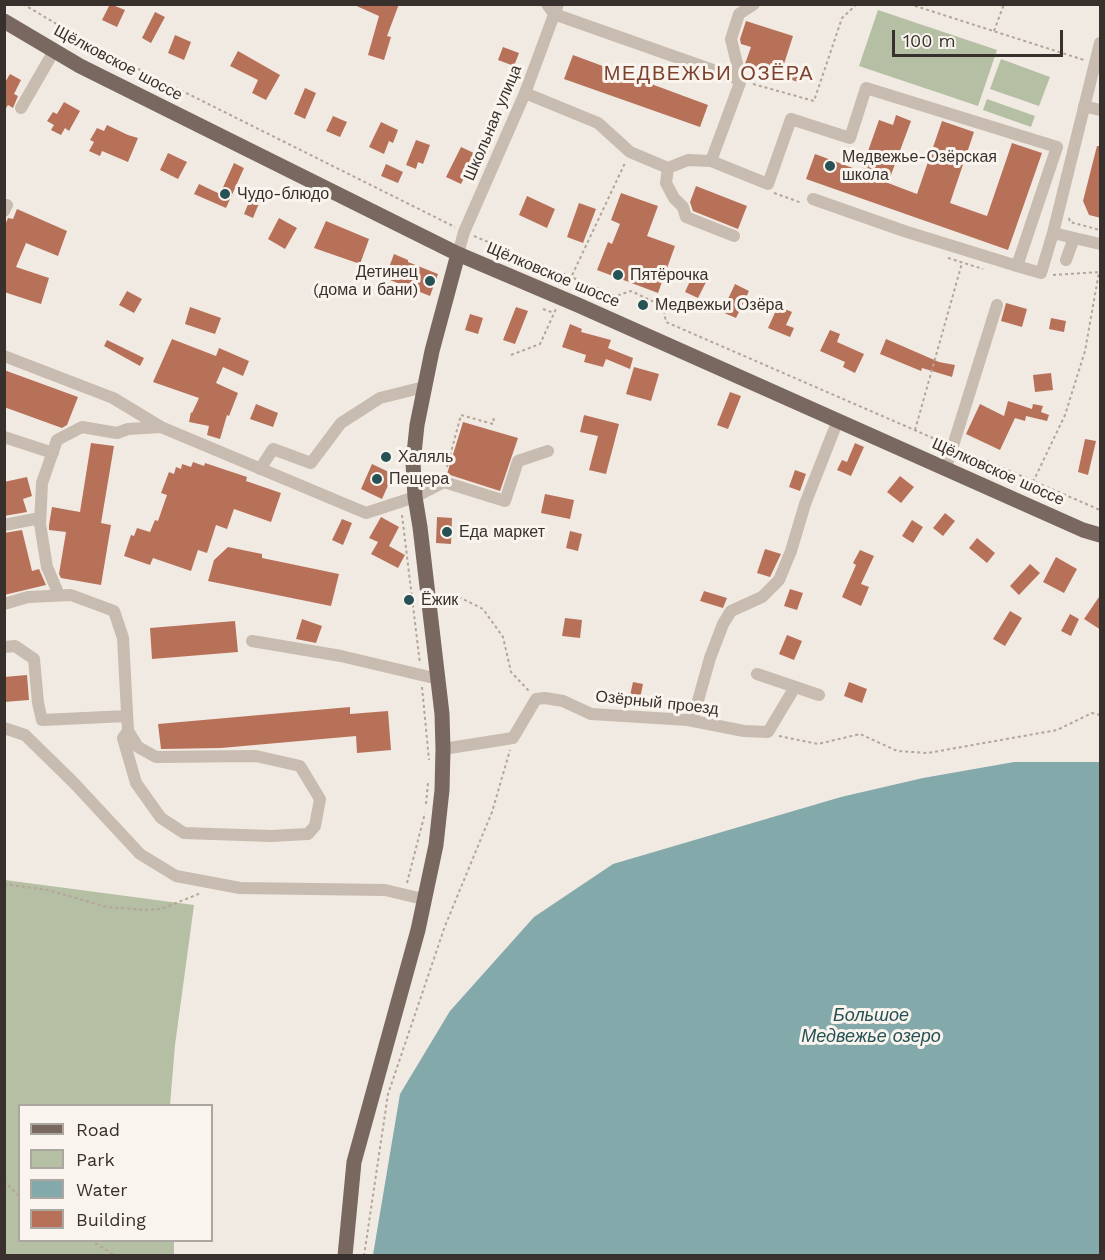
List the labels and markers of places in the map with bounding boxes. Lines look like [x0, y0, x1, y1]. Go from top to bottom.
place label: Медвежье-Озёрская школа [842, 147, 997, 185]
marker: Медвежье-Озёрская школа [823, 159, 837, 173]
place label: Чудо-блюдо [237, 184, 329, 204]
marker: Чудо-блюдо [218, 187, 232, 201]
place label: Детинец (дома и бани) [313, 262, 418, 300]
place label: Пятёрочка [630, 265, 708, 285]
marker: Пятёрочка [611, 268, 625, 282]
marker: Детинец (дома и бани) [423, 274, 437, 288]
place label: Медвежьи Озёра [655, 295, 783, 315]
marker: Медвежьи Озёра [636, 298, 650, 312]
place label: Халяль [398, 447, 453, 467]
marker: Халяль [379, 450, 393, 464]
place label: Пещера [389, 469, 449, 489]
marker: Пещера [370, 472, 384, 486]
place label: Еда маркет [459, 522, 545, 542]
marker: Еда маркет [440, 525, 454, 539]
place label: Ёжик [421, 590, 458, 610]
marker: Ёжик [402, 593, 416, 607]

